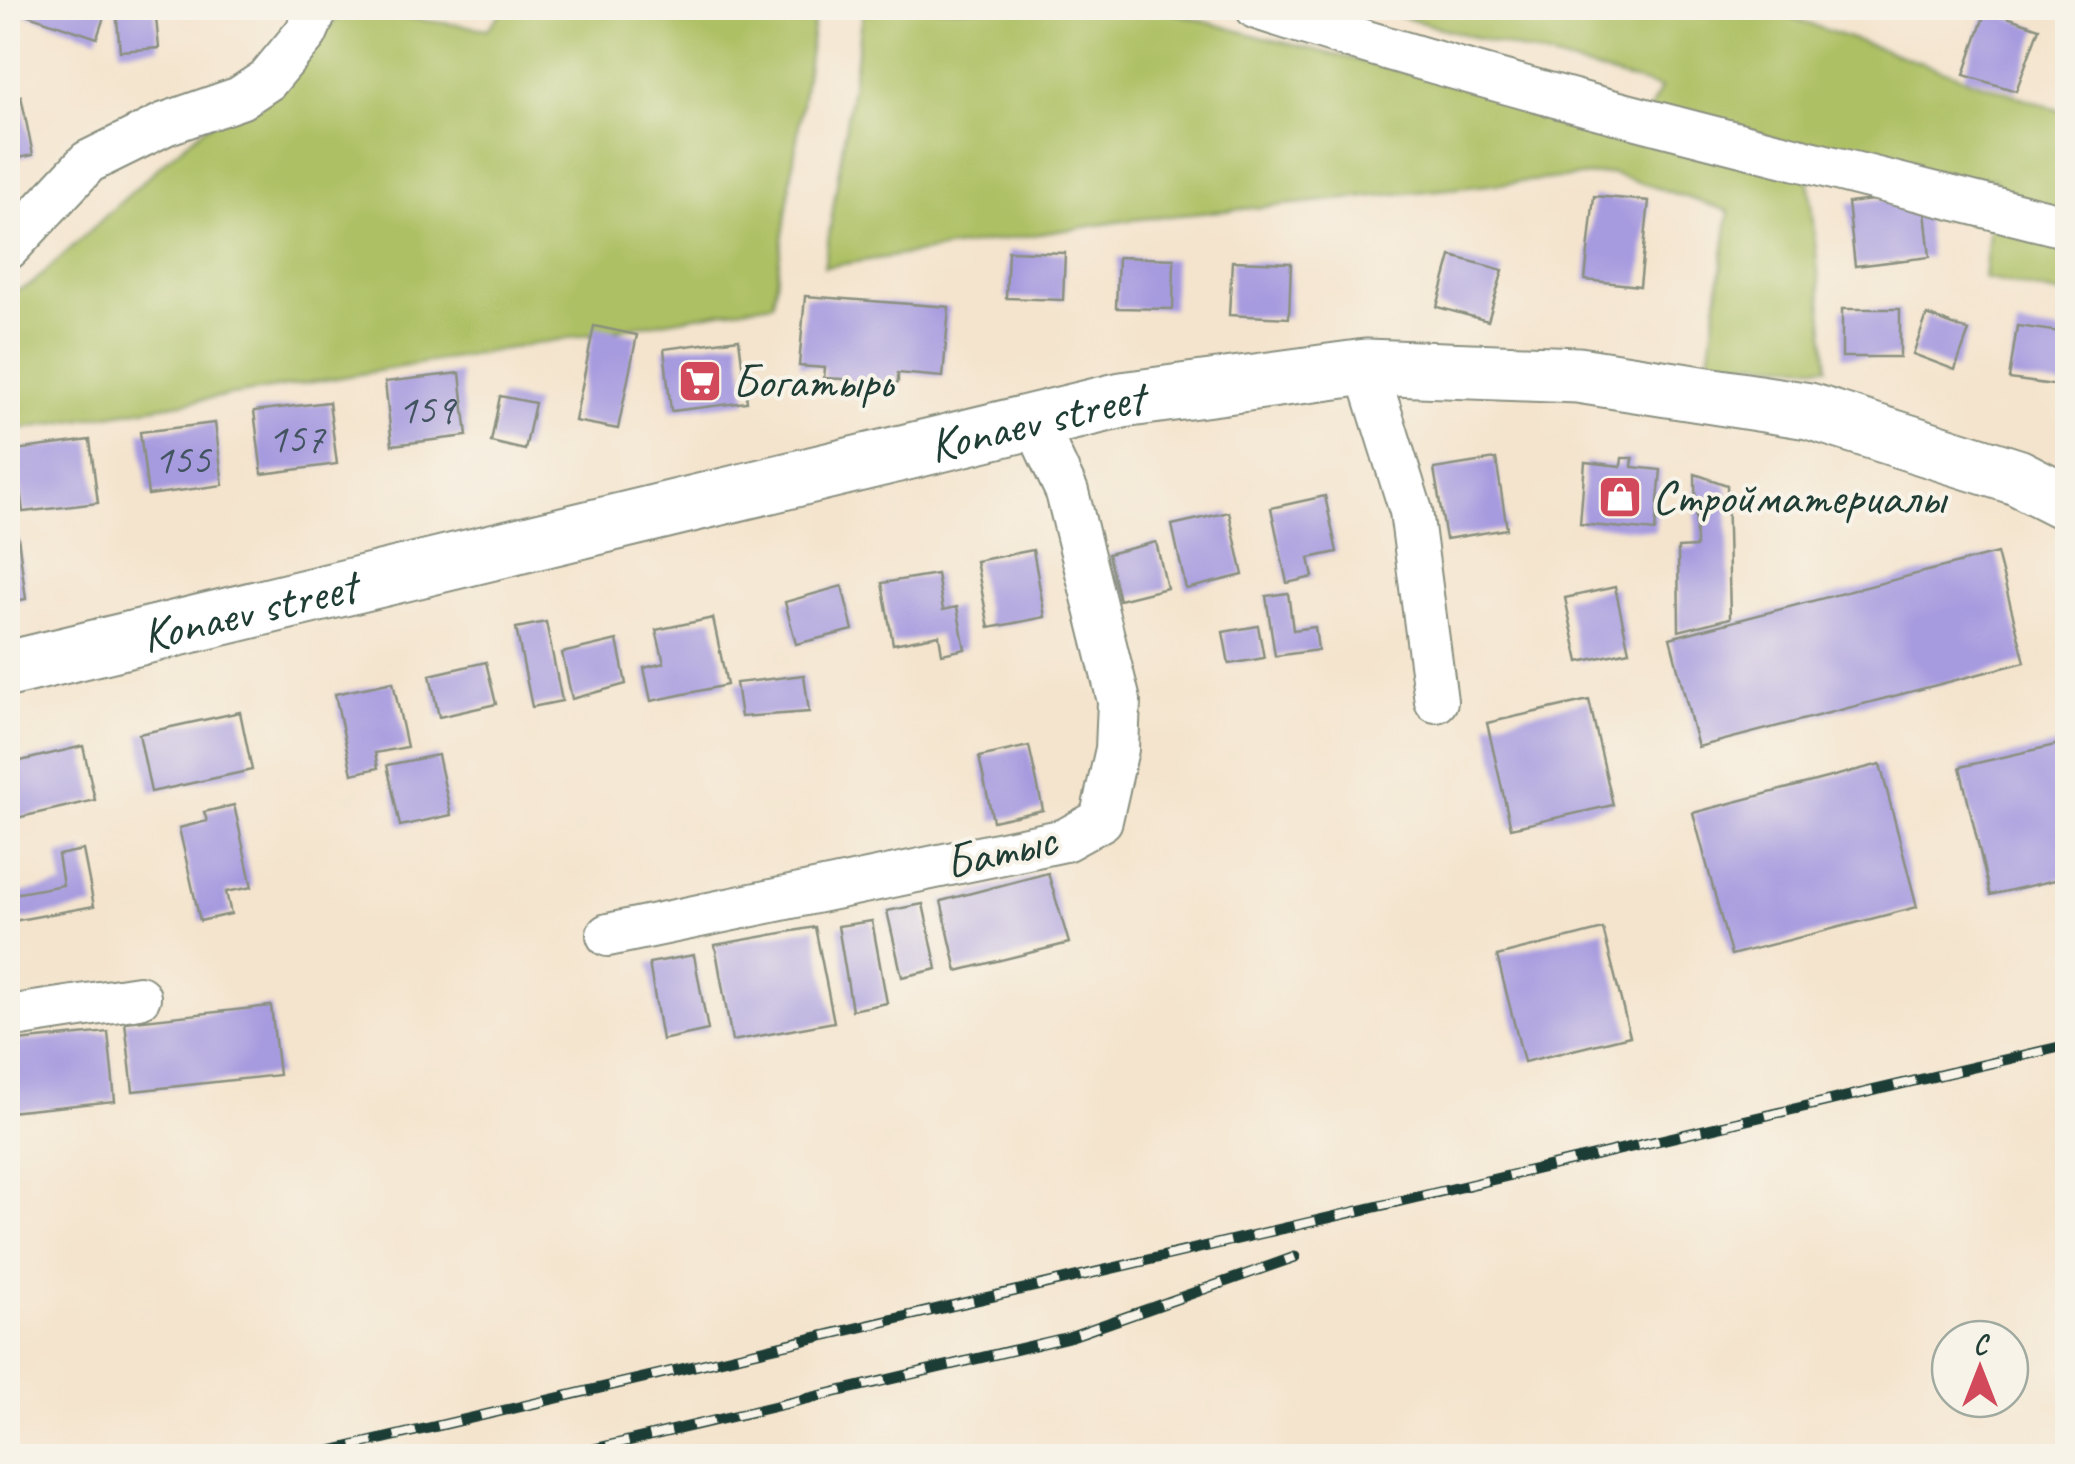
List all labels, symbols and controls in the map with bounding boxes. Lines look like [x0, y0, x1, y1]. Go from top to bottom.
place label: Богатырь [732, 351, 895, 411]
supermarket icon: Богатырь [677, 358, 723, 404]
street label: Konaev street [923, 367, 1153, 476]
house number: 159 [398, 383, 457, 436]
house number: 157 [268, 412, 326, 465]
house number: 155 [154, 433, 212, 486]
place label: Стройматериалы [1652, 467, 1949, 527]
shop icon: Стройматериалы [1597, 474, 1643, 520]
street label: Konaev street [136, 554, 369, 666]
street label: Батыс [939, 808, 1064, 893]
north arrow [1930, 1319, 2030, 1419]
text: С [1973, 1327, 1990, 1362]

